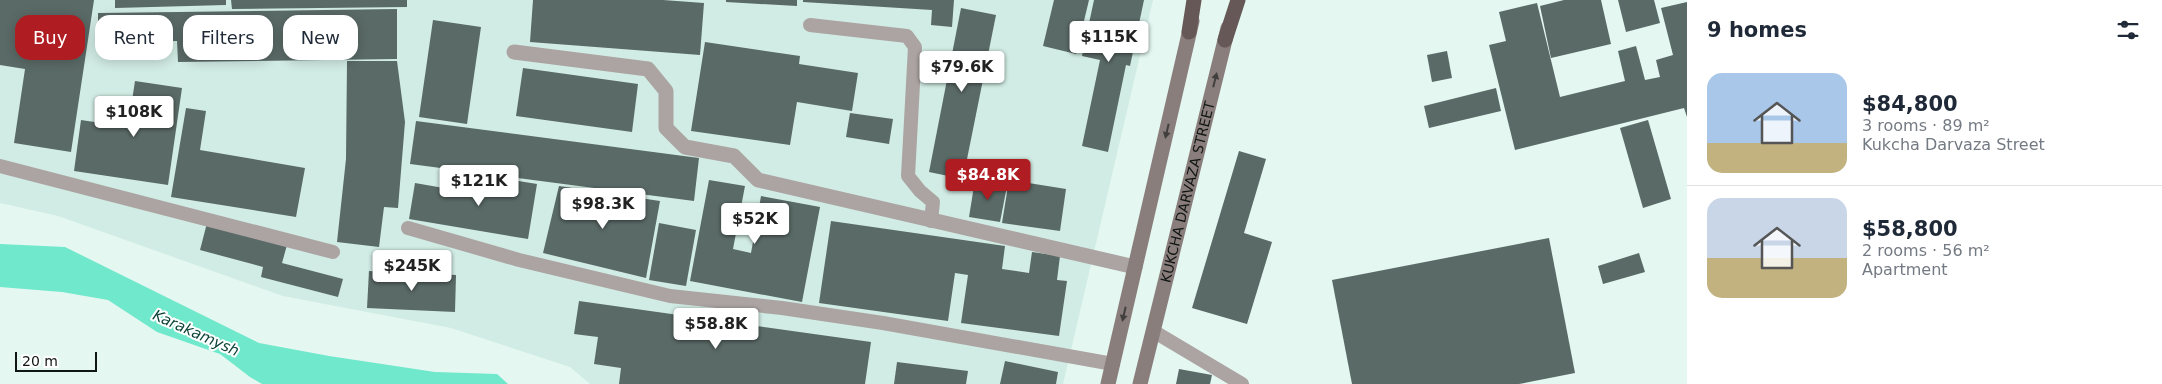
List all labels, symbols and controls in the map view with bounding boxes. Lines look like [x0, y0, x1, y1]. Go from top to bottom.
chip: Buy [15, 15, 85, 60]
chip: Rent [95, 15, 173, 60]
chip: Filters [183, 15, 273, 60]
chip: New [283, 15, 358, 60]
icon: filters [2114, 16, 2142, 44]
text: 9 homes [1707, 18, 1807, 42]
pin: $115K [1074, 20, 1144, 63]
text: $115K [1081, 27, 1137, 46]
pin: $79.6K [921, 51, 1003, 93]
text: $79.6K [930, 57, 994, 76]
one-way arrow [1211, 72, 1219, 87]
text: $84,800 [1862, 92, 1958, 116]
icon: home [1747, 93, 1807, 153]
pin: $108K [99, 96, 169, 138]
street label: KUKCHA DARVAZA STREET [1157, 99, 1218, 284]
text: $108K [106, 102, 162, 121]
text: 3 rooms · 89 m² [1862, 116, 1990, 135]
one-way arrow [1163, 123, 1171, 138]
text: Kukcha Darvaza Street [1862, 135, 2045, 154]
pin: $84.8K [947, 158, 1029, 201]
pin: $121K [444, 164, 514, 207]
text: $84.8K [956, 165, 1020, 184]
text: $121K [451, 171, 507, 190]
pin: $98.3K [562, 188, 644, 230]
text: $98.3K [571, 194, 635, 213]
pin: $52K [725, 202, 785, 245]
text: $52K [732, 209, 778, 228]
text: $58,800 [1862, 217, 1958, 241]
icon: home [1747, 218, 1807, 278]
text: 2 rooms · 56 m² [1862, 241, 1990, 260]
pin: $245K [377, 250, 447, 292]
text: $245K [384, 256, 440, 275]
text: Apartment [1862, 260, 1948, 279]
water label: Karakamysh [150, 306, 242, 360]
one-way arrow [1120, 307, 1128, 322]
pin: $58.8K [675, 308, 757, 350]
text: $58.8K [684, 314, 748, 333]
scale bar [15, 349, 98, 372]
text: 20 m [22, 353, 58, 369]

